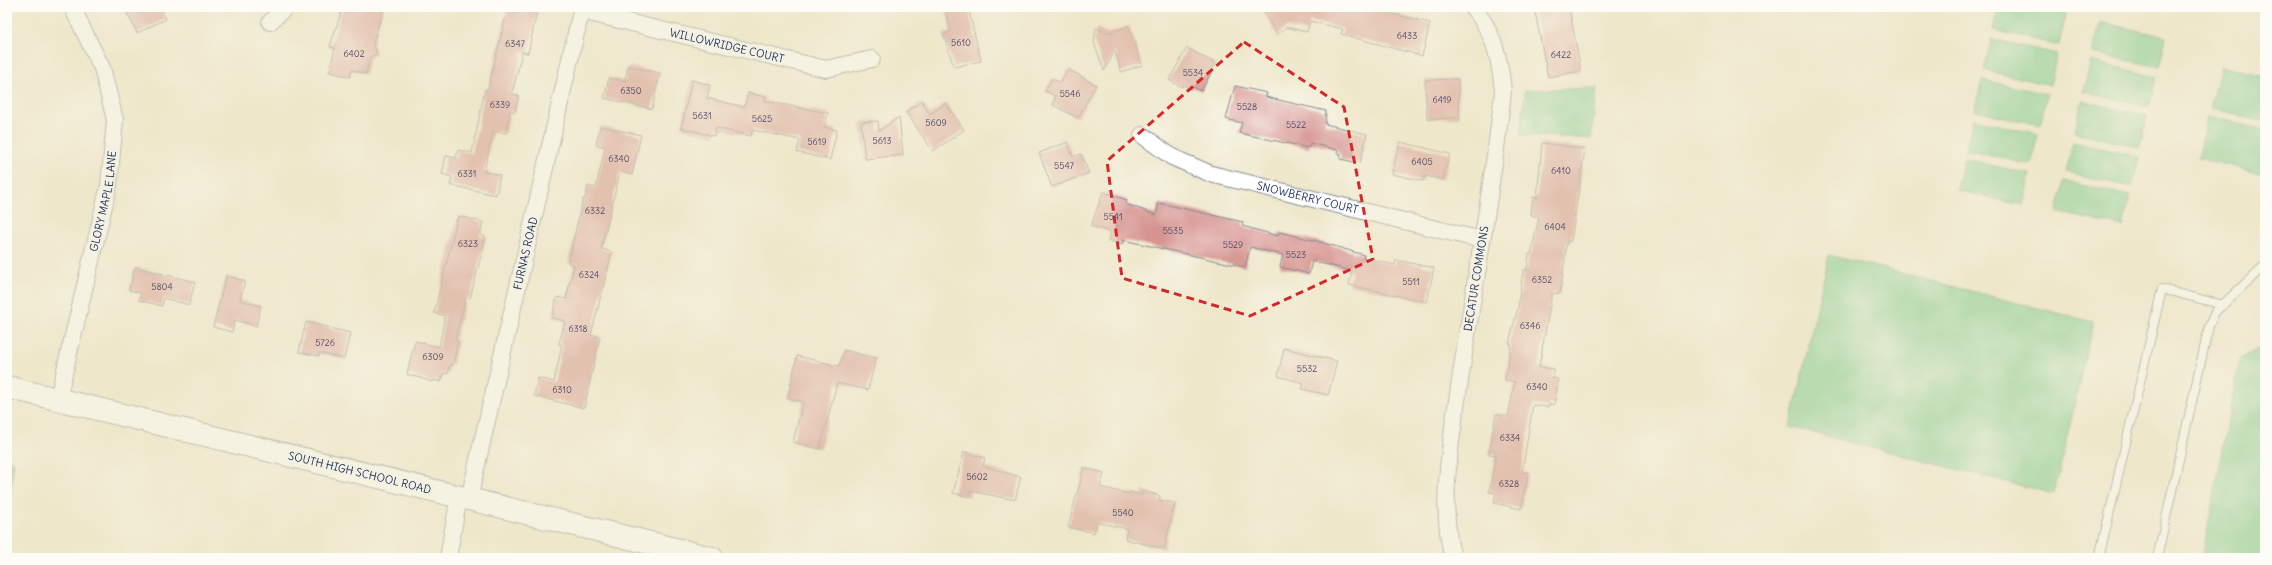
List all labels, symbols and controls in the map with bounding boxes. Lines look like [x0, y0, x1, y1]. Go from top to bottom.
street label: WILLOWRIDGE COURT [668, 25, 786, 66]
house number: 6433 [1397, 30, 1417, 41]
house number: 5610 [951, 37, 971, 48]
house number: 6347 [505, 38, 526, 49]
house number: 6402 [343, 48, 365, 59]
house number: 6422 [1551, 49, 1571, 60]
house number: 5534 [1183, 67, 1203, 78]
house number: 6350 [620, 85, 642, 96]
house number: 5546 [1060, 88, 1080, 99]
house number: 6419 [1432, 94, 1452, 105]
house number: 6339 [490, 99, 510, 110]
house number: 5528 [1237, 101, 1257, 112]
house number: 5631 [693, 110, 711, 121]
house number: 5625 [752, 113, 772, 124]
house number: 5609 [925, 117, 947, 128]
house number: 5522 [1286, 119, 1306, 130]
house number: 5613 [872, 135, 892, 146]
house number: 5619 [807, 136, 827, 147]
street label: GLORY MAPLE LANE [86, 150, 119, 253]
house number: 6340 [608, 153, 630, 164]
house number: 6405 [1411, 156, 1433, 167]
house number: 5547 [1054, 160, 1075, 171]
house number: 6410 [1551, 165, 1571, 176]
house number: 6331 [458, 168, 476, 179]
street label: SNOWBERRY COURT [1255, 178, 1360, 217]
house number: 6332 [585, 205, 605, 216]
house number: 5541 [1103, 211, 1123, 222]
street label: FURNAS ROAD [510, 215, 541, 291]
house number: 6404 [1544, 221, 1566, 232]
house number: 5535 [1163, 225, 1183, 236]
street label: DECATUR COMMONS [1461, 225, 1491, 332]
house number: 6323 [458, 238, 478, 249]
house number: 5529 [1223, 239, 1243, 250]
house number: 5523 [1286, 249, 1306, 260]
house number: 6324 [579, 269, 599, 280]
house number: 6352 [1532, 274, 1552, 285]
house number: 5511 [1402, 276, 1420, 287]
house number: 5804 [151, 281, 173, 292]
house number: 6346 [1520, 320, 1540, 331]
house number: 6318 [569, 323, 587, 334]
house number: 5726 [315, 337, 335, 348]
house number: 6309 [422, 351, 444, 362]
house number: 5532 [1297, 363, 1317, 374]
house number: 6340 [1526, 381, 1548, 392]
house number: 6310 [552, 384, 572, 395]
house number: 6334 [1500, 432, 1520, 443]
street label: SOUTH HIGH SCHOOL ROAD [287, 448, 433, 497]
house number: 5602 [966, 471, 988, 482]
house number: 6328 [1499, 478, 1519, 489]
house number: 5540 [1112, 507, 1134, 518]

